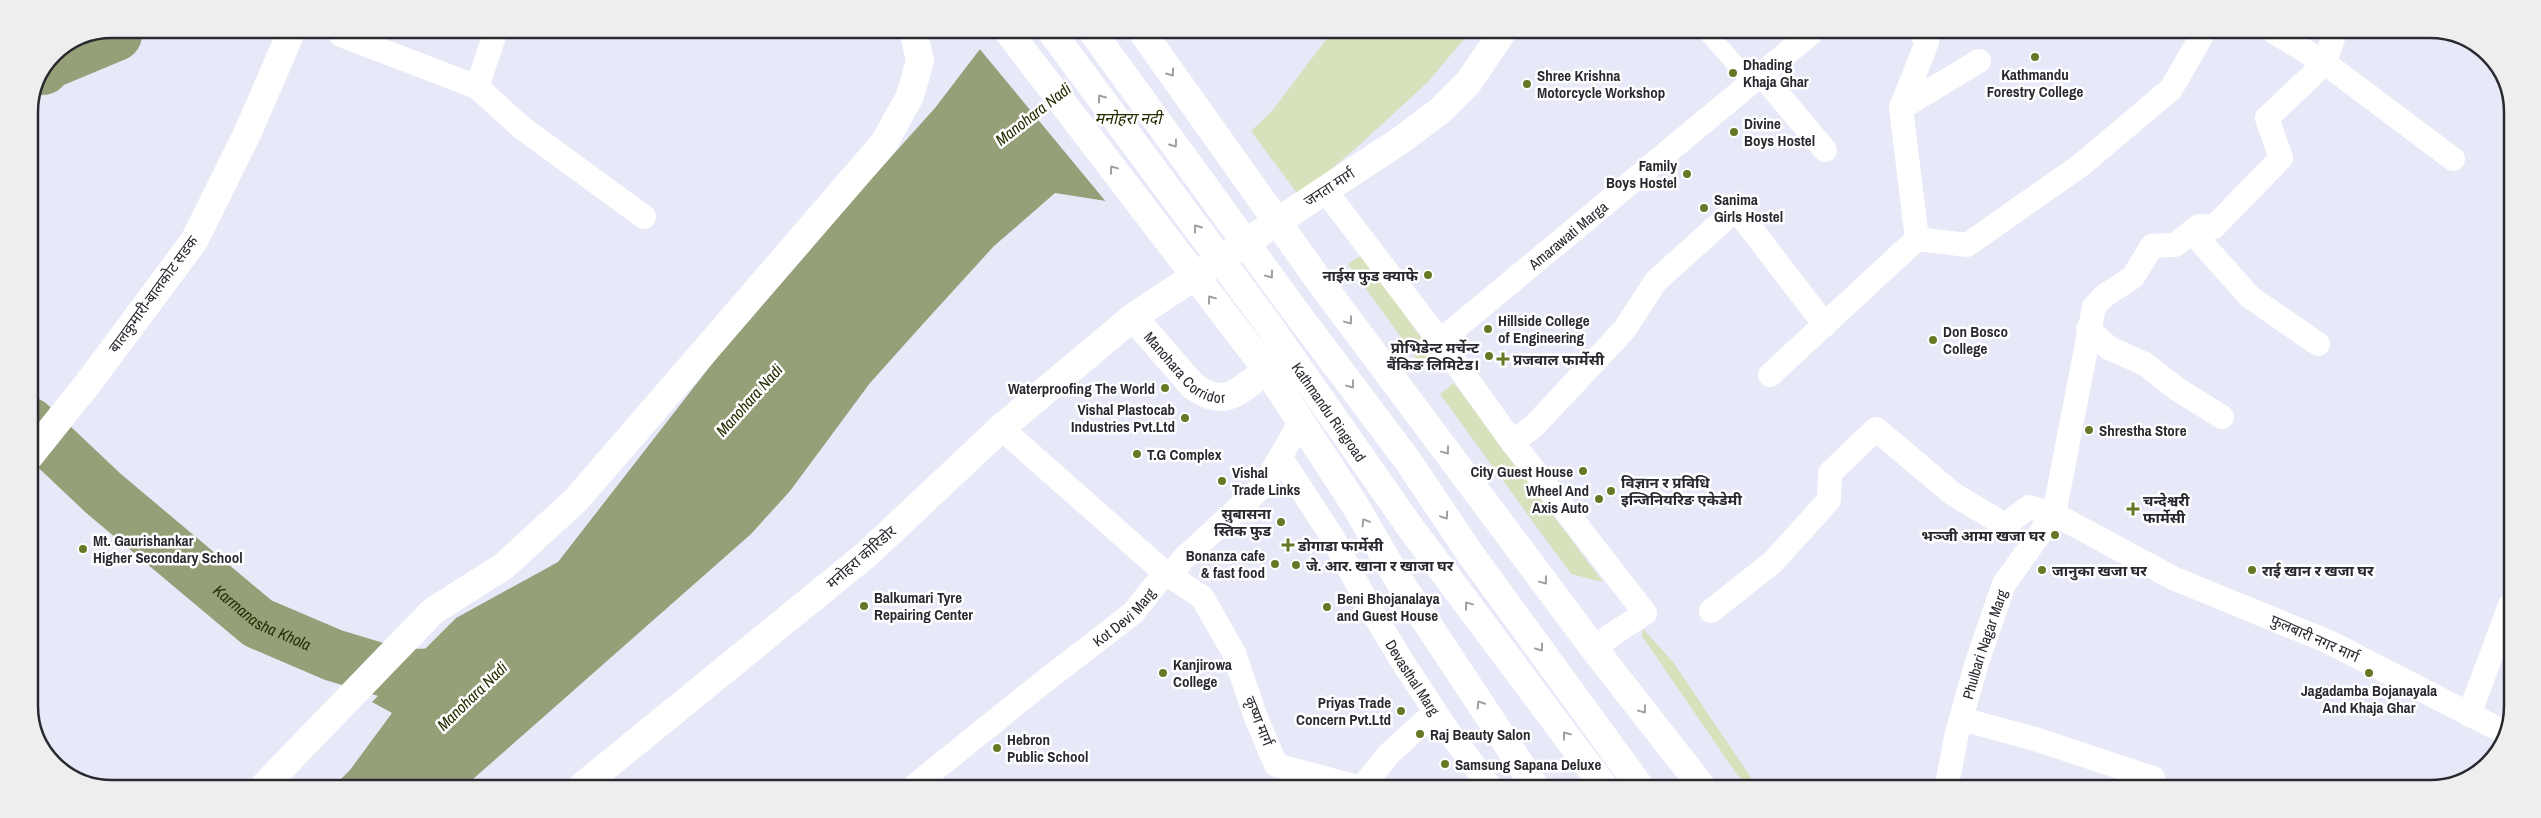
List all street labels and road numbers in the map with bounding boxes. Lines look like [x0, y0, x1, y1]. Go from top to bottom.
street label: जनता मार्ग [1300, 162, 1359, 211]
street label: Amarawati Marga [1523, 196, 1612, 275]
street label: बालकुमारी-बालकोट सडक [103, 231, 203, 357]
street label: Manohara Corridor [1140, 327, 1226, 408]
street label: Kathmandu Ringroad [1287, 358, 1371, 466]
street label: मनोहरा कोरिडोर [822, 520, 901, 593]
street label: Kot Devi Marg [1088, 583, 1160, 651]
street label: Phulbari Nagar Marg [1957, 586, 2012, 701]
street label: फुलबारी नगर मार्ग [2267, 609, 2364, 667]
street label: Devasthal Marg [1381, 635, 1445, 719]
street label: कृष्ण मार्ग [1240, 693, 1279, 750]

